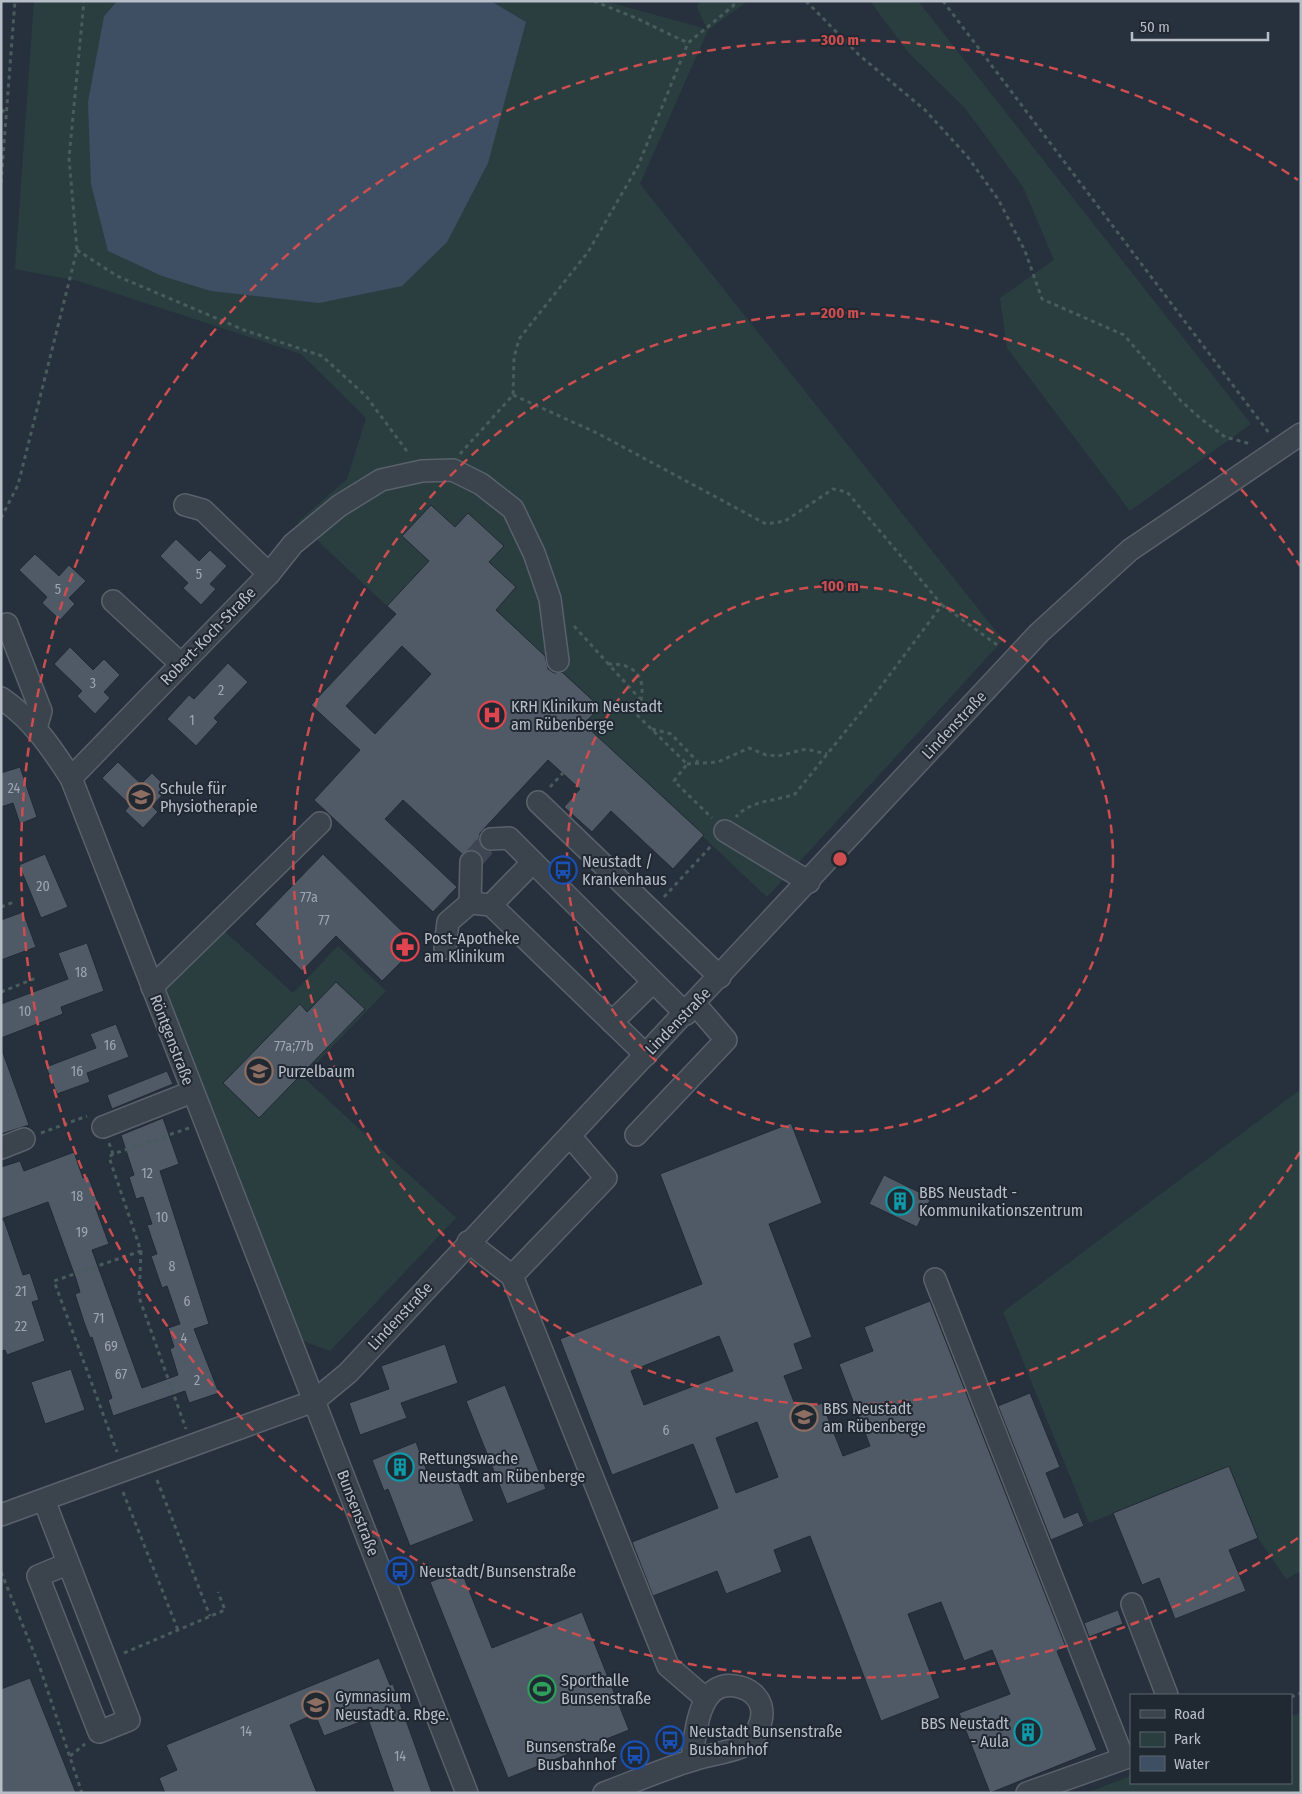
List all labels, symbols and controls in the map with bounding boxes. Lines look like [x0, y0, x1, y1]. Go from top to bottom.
scale bar [1132, 10, 1268, 42]
text: 50 m [1140, 18, 1170, 36]
text: 300 m [820, 31, 859, 49]
text: 200 m [820, 304, 859, 322]
house number: 5 [196, 566, 202, 583]
text: 100 m [821, 577, 859, 595]
house number: 5 [55, 581, 61, 598]
street label: Robert-Koch-Straße [156, 583, 260, 689]
house number: 3 [90, 675, 96, 692]
house number: 2 [218, 682, 224, 699]
street label: Lindenstraße [918, 687, 990, 763]
place label: KRH Klinikum Neustadt am Rübenberge [511, 697, 663, 734]
hospital icon: KRH Klinikum Neustadt am Rübenberge [477, 700, 507, 730]
house number: 1 [189, 712, 195, 729]
place label: Schule für Physiotherapie [160, 779, 258, 816]
house number: 24 [8, 780, 21, 797]
school or university icon: Schule für Physiotherapie [126, 782, 156, 812]
centre of rings [831, 850, 849, 868]
place label: Neustadt / Krankenhaus [582, 852, 667, 889]
bus stop icon: Neustadt / Krankenhaus [548, 855, 578, 885]
house number: 20 [36, 878, 50, 895]
house number: 77a [300, 889, 318, 906]
house number: 77 [318, 912, 330, 929]
place label: Post-Apotheke am Klinikum [424, 929, 520, 966]
pharmacy icon: Post-Apotheke am Klinikum [390, 932, 420, 962]
house number: 18 [75, 964, 87, 981]
street label: Lindenstraße [641, 983, 715, 1059]
street label: Röntgenstraße [146, 992, 198, 1088]
house number: 10 [19, 1003, 31, 1020]
house number: 16 [104, 1037, 116, 1054]
house number: 77a;77b [274, 1038, 314, 1055]
school or university icon: Purzelbaum [244, 1056, 274, 1086]
place label: Purzelbaum [278, 1062, 355, 1081]
house number: 16 [71, 1063, 83, 1080]
house number: 12 [141, 1165, 153, 1182]
place label: BBS Neustadt - Kommunikationszentrum [919, 1183, 1083, 1220]
building icon: BBS Neustadt - Kommunikationszentrum [885, 1186, 915, 1216]
house number: 18 [71, 1188, 83, 1205]
house number: 10 [156, 1209, 168, 1226]
house number: 19 [76, 1224, 88, 1241]
house number: 8 [169, 1258, 176, 1275]
street label: Lindenstraße [364, 1278, 436, 1354]
house number: 21 [15, 1283, 27, 1300]
house number: 6 [184, 1293, 191, 1310]
house number: 71 [94, 1310, 104, 1327]
house number: 22 [15, 1318, 27, 1335]
house number: 4 [181, 1330, 188, 1347]
house number: 69 [104, 1338, 118, 1355]
house number: 67 [115, 1366, 127, 1383]
house number: 2 [194, 1372, 200, 1389]
place label: BBS Neustadt am Rübenberge [823, 1399, 926, 1436]
school or university icon: BBS Neustadt am Rübenberge [789, 1402, 819, 1432]
house number: 6 [663, 1422, 670, 1439]
place label: Rettungswache Neustadt am Rübenberge [419, 1449, 585, 1486]
building icon: Rettungswache Neustadt am Rübenberge [385, 1452, 415, 1482]
street label: Bunsenstraße [333, 1467, 383, 1559]
bus stop icon: Neustadt/Bunsenstraße [385, 1556, 415, 1586]
place label: Neustadt/Bunsenstraße [419, 1562, 576, 1581]
place label: Sporthalle Bunsenstraße [561, 1671, 651, 1708]
sports icon: Sporthalle Bunsenstraße [527, 1674, 557, 1704]
place label: Gymnasium Neustadt a. Rbge. [335, 1687, 449, 1724]
school or university icon: Gymnasium Neustadt a. Rbge. [301, 1690, 331, 1720]
legend [1130, 1694, 1292, 1784]
text: Road [1174, 1705, 1205, 1723]
place label: BBS Neustadt - Aula [921, 1714, 1010, 1751]
building icon: BBS Neustadt - Aula [1013, 1717, 1043, 1747]
place label: Neustadt Bunsenstraße Busbahnhof [689, 1722, 843, 1759]
house number: 14 [240, 1723, 252, 1740]
bus stop icon: Neustadt Bunsenstraße Busbahnhof [655, 1725, 685, 1755]
text: Park [1174, 1730, 1201, 1748]
place label: Bunsenstraße Busbahnhof [526, 1737, 617, 1774]
bus stop icon: Bunsenstraße Busbahnhof [620, 1740, 650, 1770]
house number: 14 [394, 1748, 406, 1765]
text: Water [1174, 1755, 1210, 1773]

